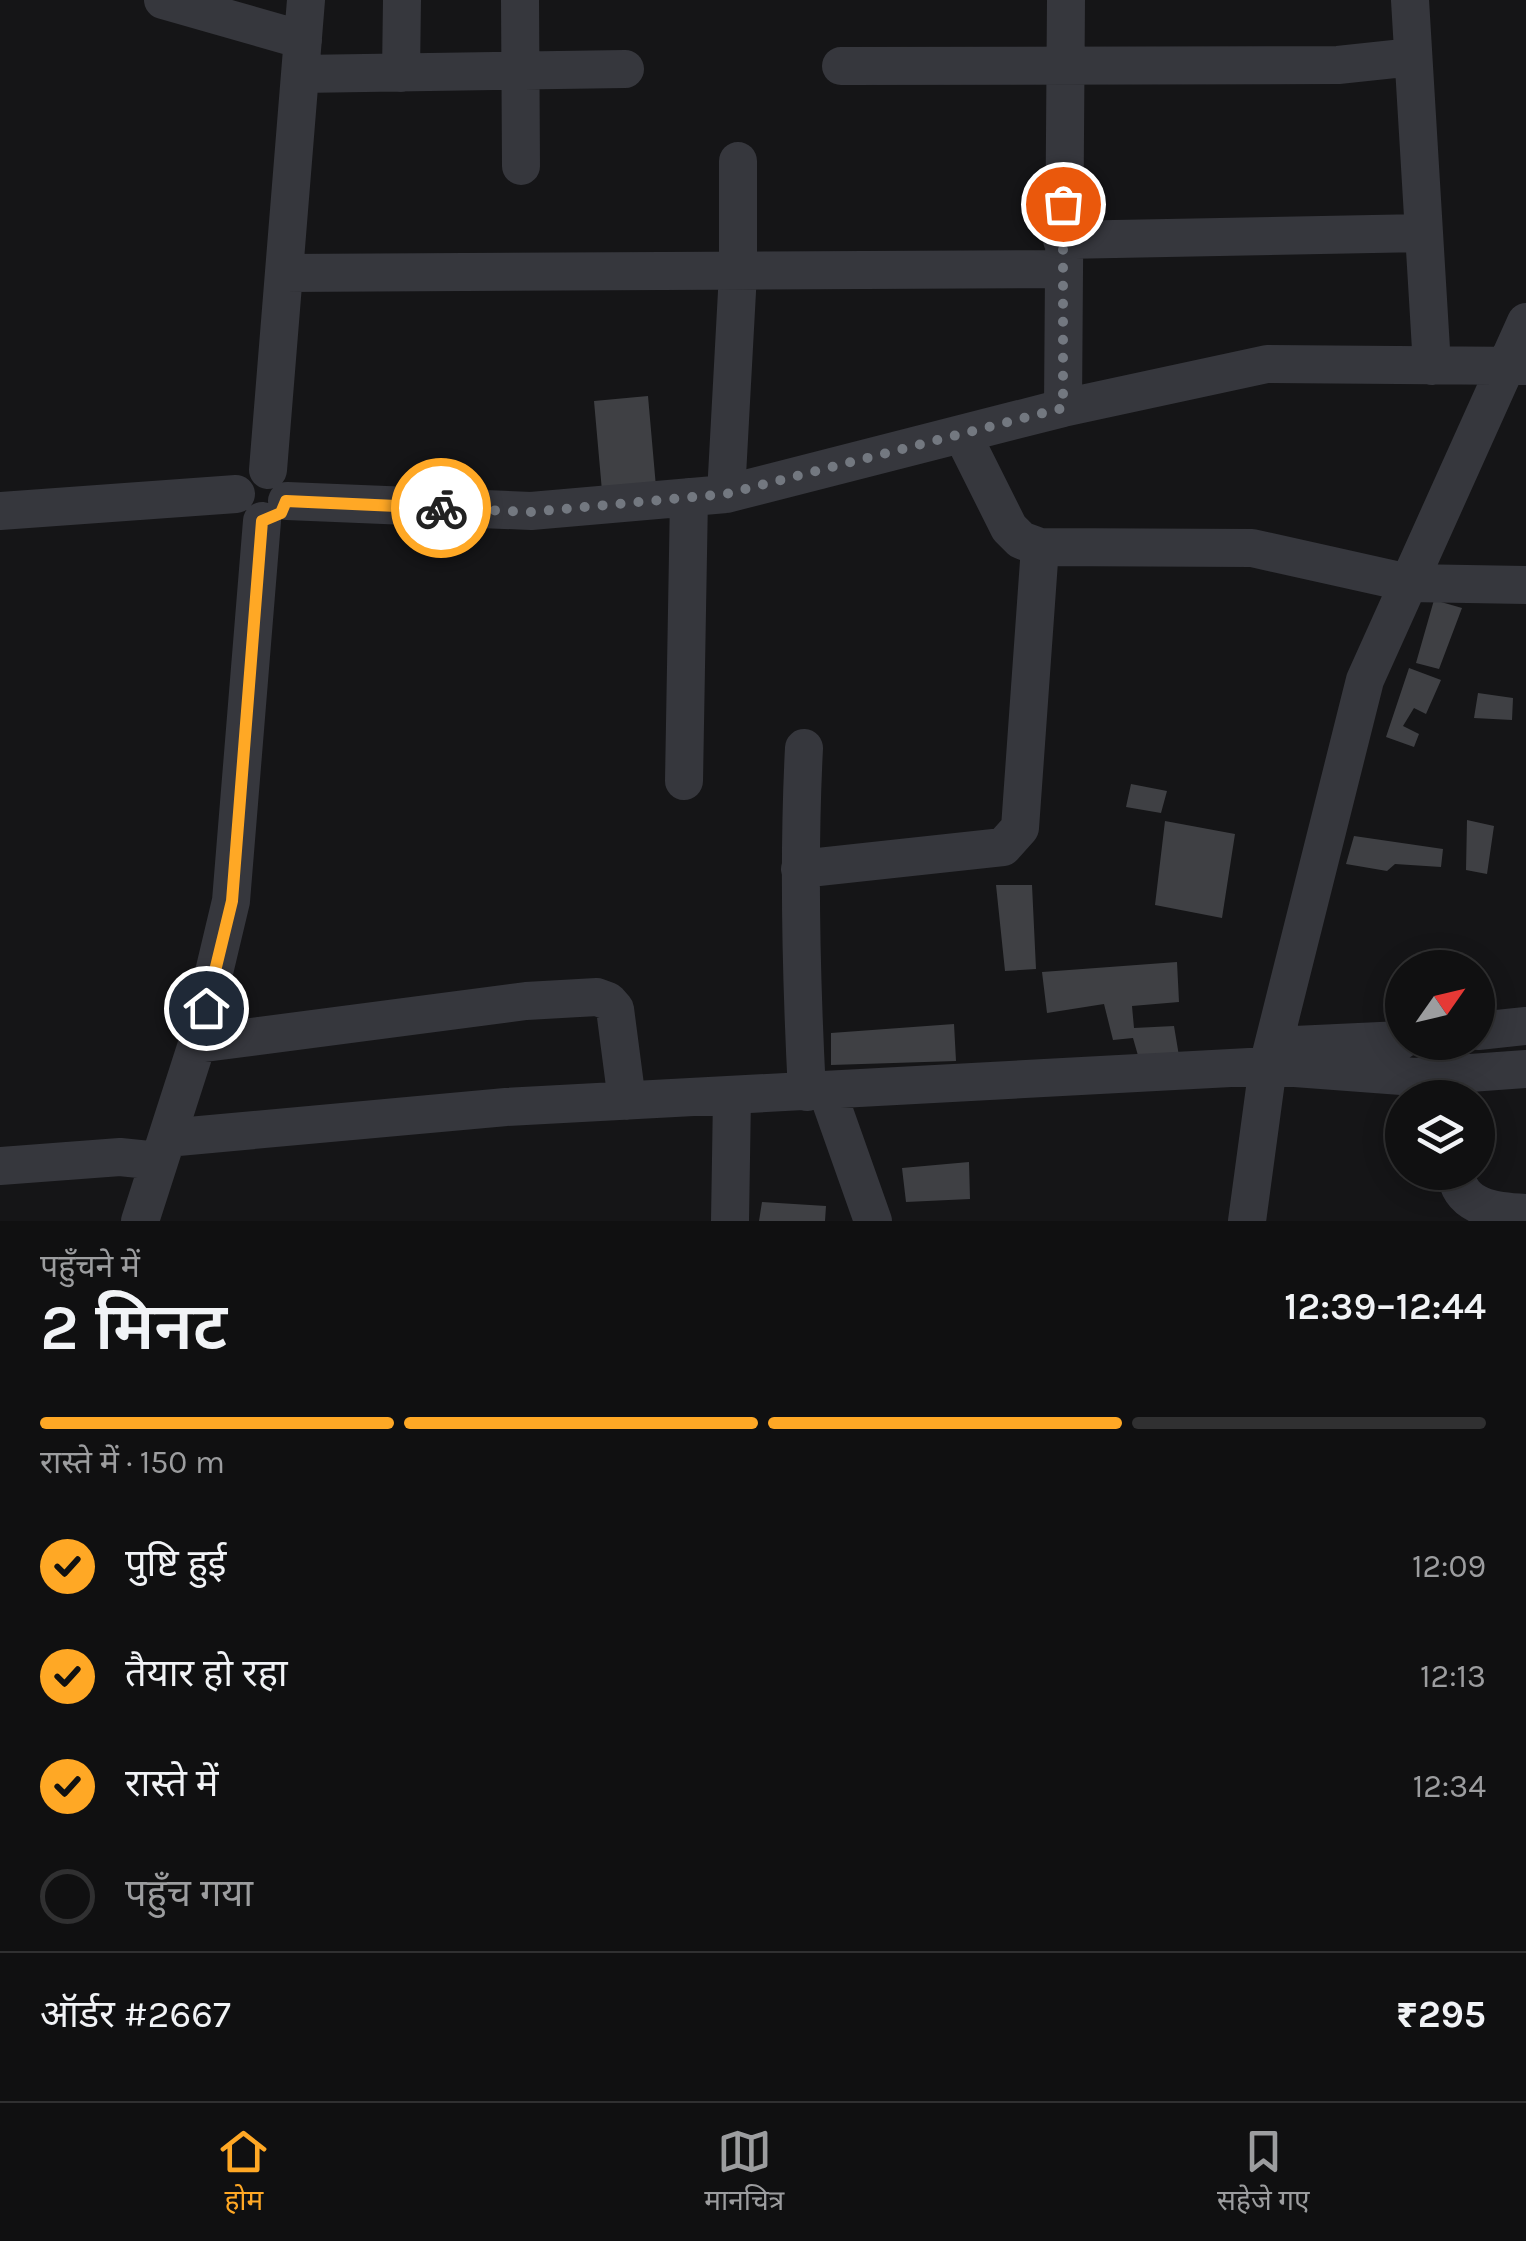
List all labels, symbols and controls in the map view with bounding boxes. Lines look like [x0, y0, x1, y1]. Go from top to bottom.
pin [1021, 162, 1106, 247]
icon: bag [1036, 177, 1091, 232]
courier [391, 458, 491, 558]
icon: bike [414, 481, 469, 536]
north arrow [1385, 950, 1495, 1060]
map controls [1385, 950, 1495, 1190]
pin [164, 966, 249, 1051]
icon: home [179, 981, 234, 1036]
button: layers [1385, 1080, 1495, 1190]
text: पहुँचने में [40, 1248, 140, 1285]
text: 12:39–12:44 [1284, 1284, 1486, 1329]
text: 2 मिनट [40, 1289, 227, 1365]
text: रास्ते में · 150 m [40, 1444, 225, 1481]
icon: check [40, 1539, 95, 1594]
text: पुष्टि हुई [125, 1541, 226, 1586]
text: 12:09 [1412, 1548, 1486, 1585]
icon: check [40, 1649, 95, 1704]
text: तैयार हो रहा [125, 1651, 288, 1696]
text: 12:13 [1420, 1658, 1486, 1695]
icon: check [40, 1759, 95, 1814]
text: रास्ते में [125, 1761, 219, 1806]
text: 12:34 [1413, 1768, 1486, 1805]
text: पहुँच गया [125, 1871, 253, 1916]
text: ऑर्डर #2667 [40, 1992, 231, 2037]
text: ₹295 [1396, 1992, 1486, 2037]
tab: होम [216, 2124, 271, 2221]
tab: मानचित्र [704, 2124, 784, 2221]
tab: सहेजे गए [1217, 2124, 1310, 2221]

